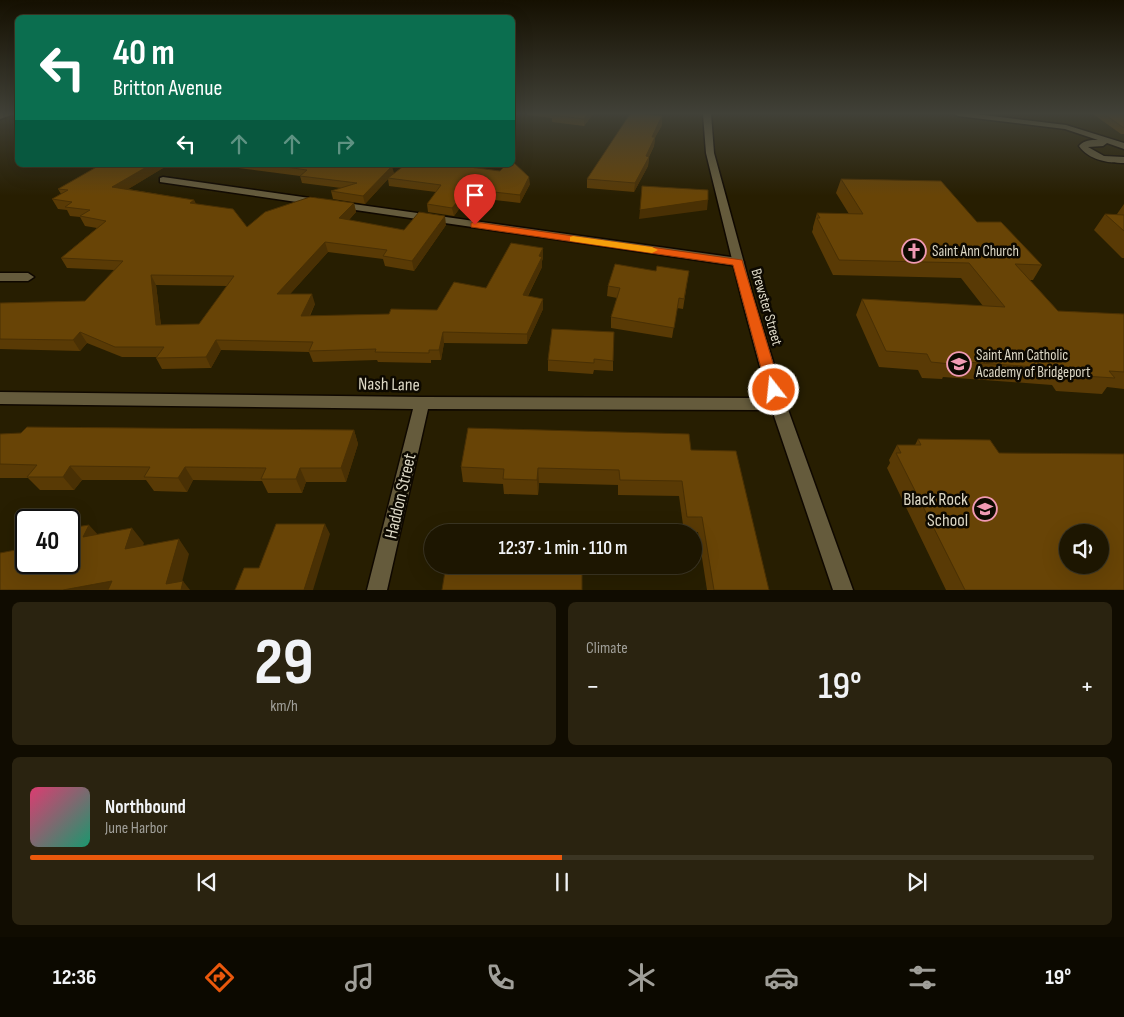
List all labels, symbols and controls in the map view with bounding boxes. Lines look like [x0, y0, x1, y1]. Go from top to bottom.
text: 40 m [113, 32, 175, 75]
icon: left [30, 35, 95, 100]
text: Britton Avenue [113, 75, 222, 102]
icon: left [172, 130, 200, 158]
icon: ahead [225, 130, 253, 158]
icon: ahead [278, 130, 306, 158]
icon: right [331, 130, 359, 158]
pin [454, 174, 496, 225]
icon: arrive [461, 181, 489, 209]
church icon: Saint Ann Church [901, 238, 927, 264]
place label: Saint Ann Church [932, 242, 1019, 261]
street label: Brewster Street [746, 266, 787, 348]
place label: Saint Ann Catholic Academy of Bridgeport [975, 346, 1091, 382]
school or university icon: Saint Ann Catholic Academy of Bridgeport [946, 351, 972, 377]
position arrow [747, 363, 799, 415]
street label: Nash Lane [358, 373, 420, 396]
street label: Haddon Street [380, 451, 421, 541]
place label: Black Rock School [903, 489, 968, 531]
school or university icon: Black Rock School [972, 496, 998, 522]
speed limit sign: 40 [15, 509, 80, 574]
map controls [1059, 524, 1109, 574]
button: sound [1059, 524, 1109, 574]
text: 12:37 · 1 min · 110 m [498, 537, 628, 560]
text: 29 [254, 625, 314, 703]
text: Climate [586, 639, 628, 658]
text: 19° [818, 664, 862, 709]
text: − [586, 670, 600, 703]
text: + [1080, 670, 1094, 703]
text: km/h [270, 697, 298, 716]
text: Northbound [105, 796, 186, 819]
text: June Harbor [105, 819, 168, 838]
icon: previous [193, 868, 221, 896]
icon: pause [548, 868, 576, 896]
icon: next [903, 868, 931, 896]
icon: directions [202, 960, 237, 995]
icon: music [342, 960, 377, 995]
icon: phone [483, 960, 518, 995]
icon: climate [624, 960, 659, 995]
icon: car [764, 960, 799, 995]
icon: filters [905, 960, 940, 995]
text: 12:36 [53, 964, 96, 991]
text: 19° [1045, 964, 1071, 991]

